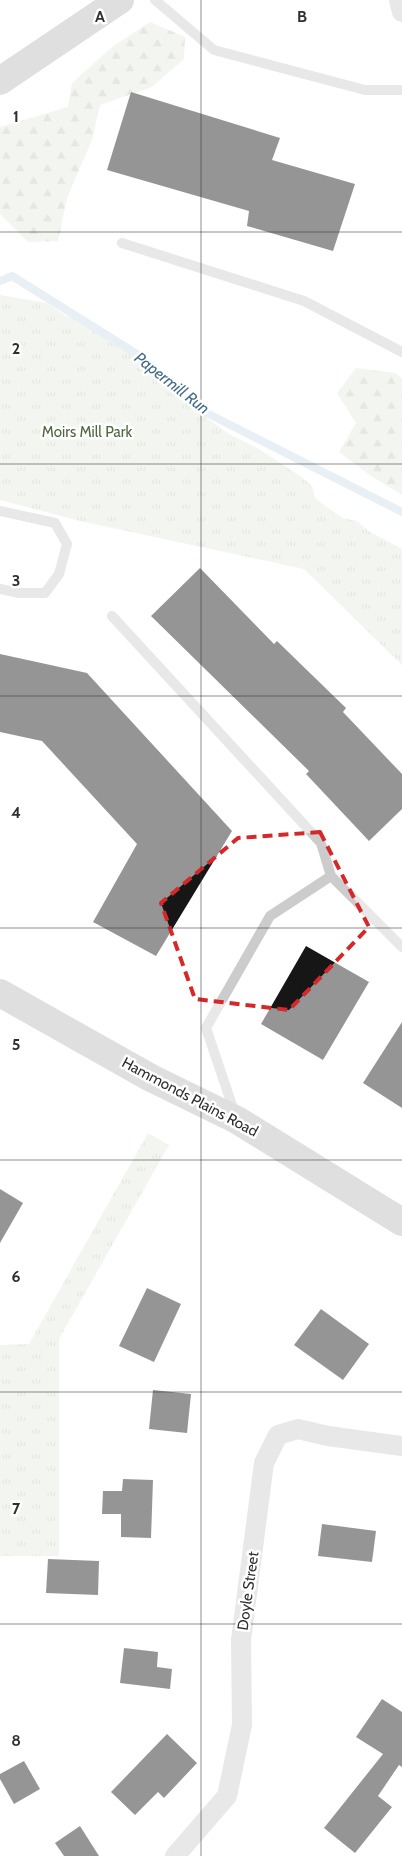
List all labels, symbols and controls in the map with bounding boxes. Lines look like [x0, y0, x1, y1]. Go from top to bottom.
text: A [95, 7, 105, 26]
text: B [297, 7, 307, 26]
text: 1 [13, 107, 19, 126]
text: 2 [12, 339, 20, 358]
water label: Papermill Run [131, 348, 213, 418]
park label: Moirs Mill Park [42, 423, 133, 441]
text: 3 [12, 571, 20, 590]
text: 4 [11, 803, 21, 822]
text: 5 [12, 1035, 20, 1054]
street label: Hammonds Plains Road [119, 1054, 261, 1140]
text: 6 [12, 1267, 21, 1286]
text: 7 [12, 1499, 21, 1518]
street label: Doyle Street [234, 1550, 262, 1632]
text: 8 [11, 1731, 21, 1750]

